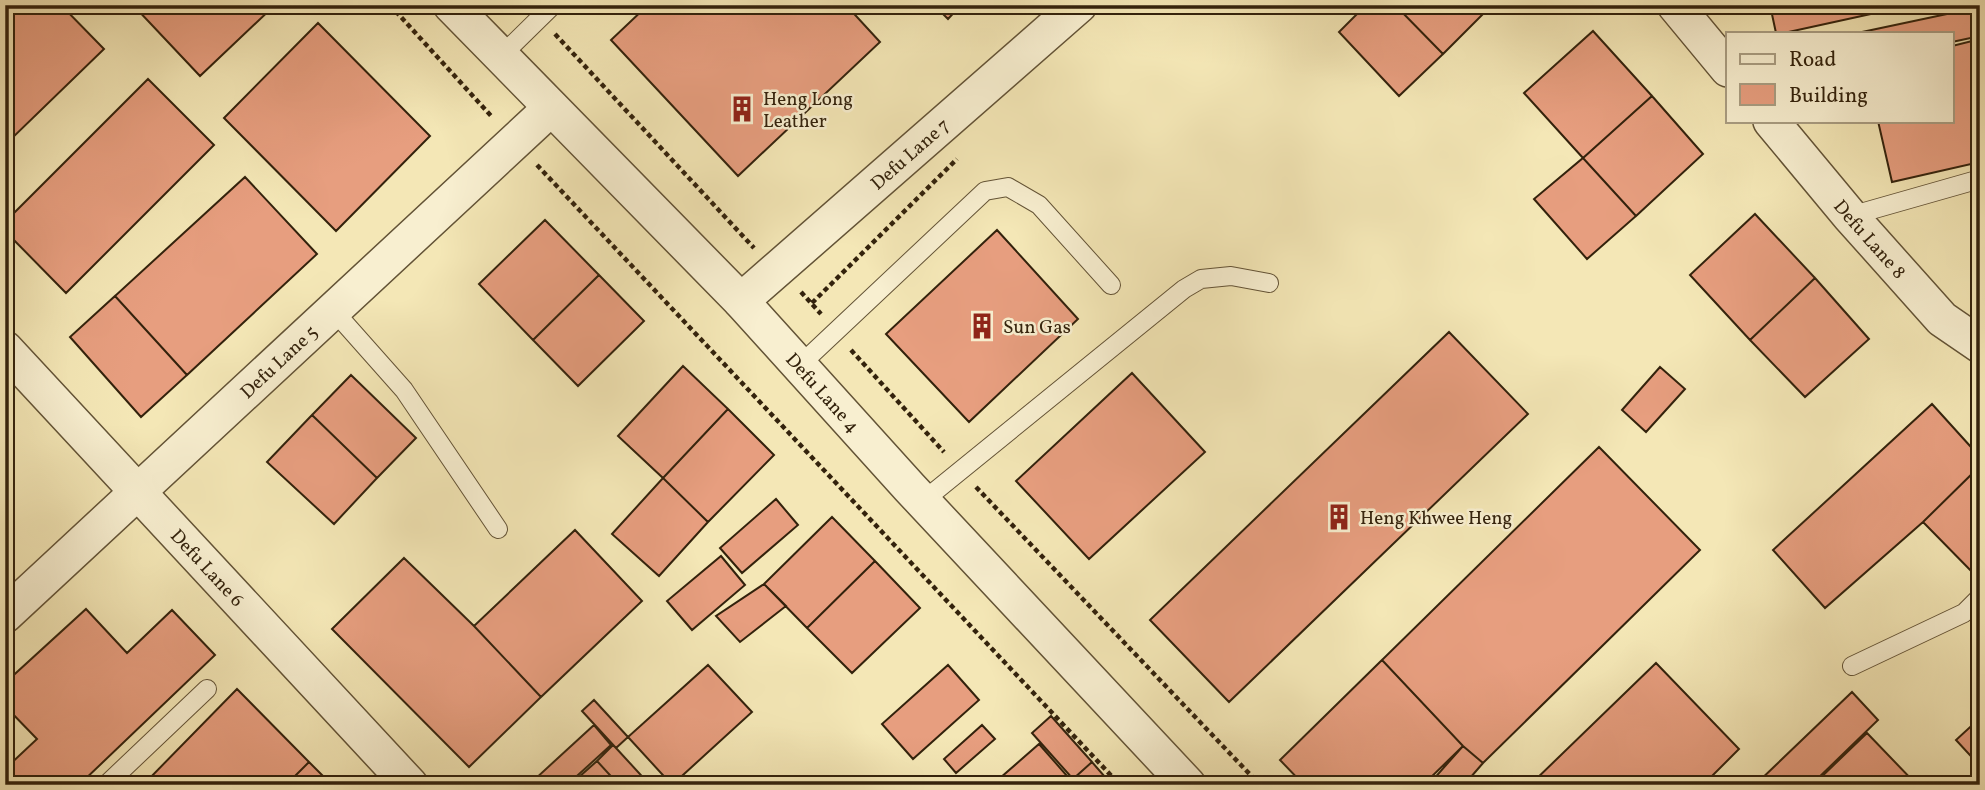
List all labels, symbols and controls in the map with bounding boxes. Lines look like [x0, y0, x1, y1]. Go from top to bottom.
legend [1726, 32, 1954, 122]
text: Road [1789, 46, 1836, 75]
text: Building [1789, 82, 1868, 111]
place label: Heng Long Leather [763, 87, 853, 135]
building icon: Heng Long Leather [727, 94, 757, 124]
street label: Defu Lane 7 [866, 113, 956, 197]
street label: Defu Lane 8 [1827, 195, 1911, 285]
building icon: Sun Gas [967, 311, 997, 341]
place label: Sun Gas [1003, 315, 1071, 341]
street label: Defu Lane 5 [235, 320, 324, 405]
street label: Defu Lane 4 [779, 348, 865, 439]
building icon: Heng Khwee Heng [1324, 502, 1354, 532]
place label: Heng Khwee Heng [1360, 506, 1512, 532]
street label: Defu Lane 6 [164, 524, 249, 613]

